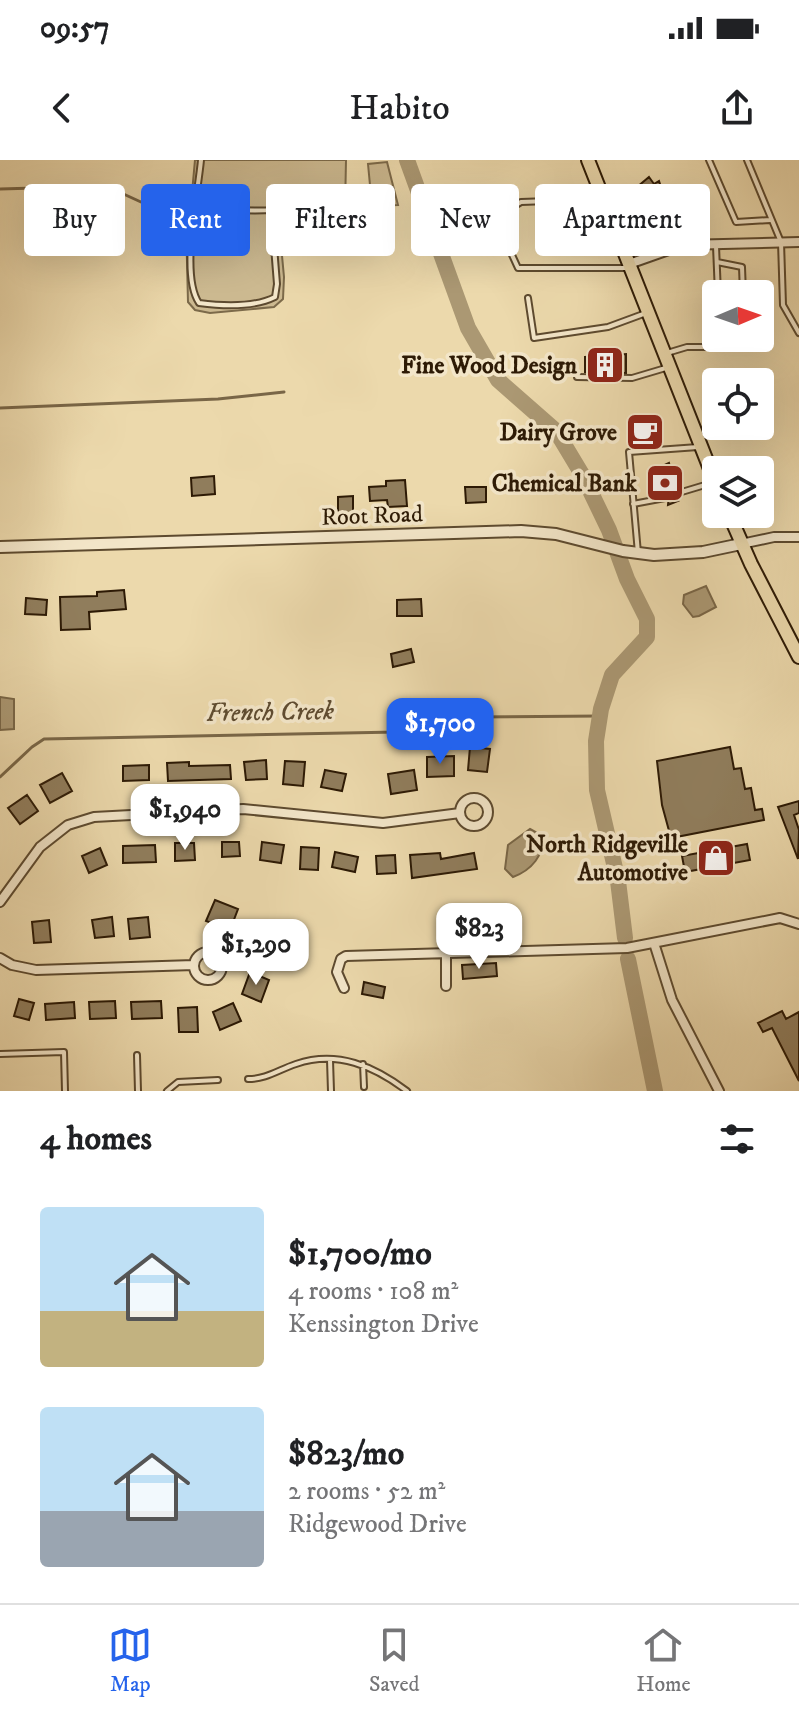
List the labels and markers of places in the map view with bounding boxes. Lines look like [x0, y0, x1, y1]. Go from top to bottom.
building icon: Fine Wood Design [584, 344, 626, 386]
place label: Fine Wood Design [401, 351, 577, 381]
cafe icon: Dairy Grove [624, 411, 666, 453]
place label: Dairy Grove [499, 418, 617, 448]
bank icon: Chemical Bank [644, 462, 686, 504]
place label: Chemical Bank [492, 469, 638, 499]
pin: $1,700 [375, 698, 505, 766]
pin: $1,940 [120, 784, 250, 852]
place label: North Ridgeville Automotive [526, 830, 688, 888]
shop icon: North Ridgeville Automotive [695, 837, 737, 879]
pin: $823 [432, 903, 526, 971]
pin: $1,290 [191, 919, 321, 987]

